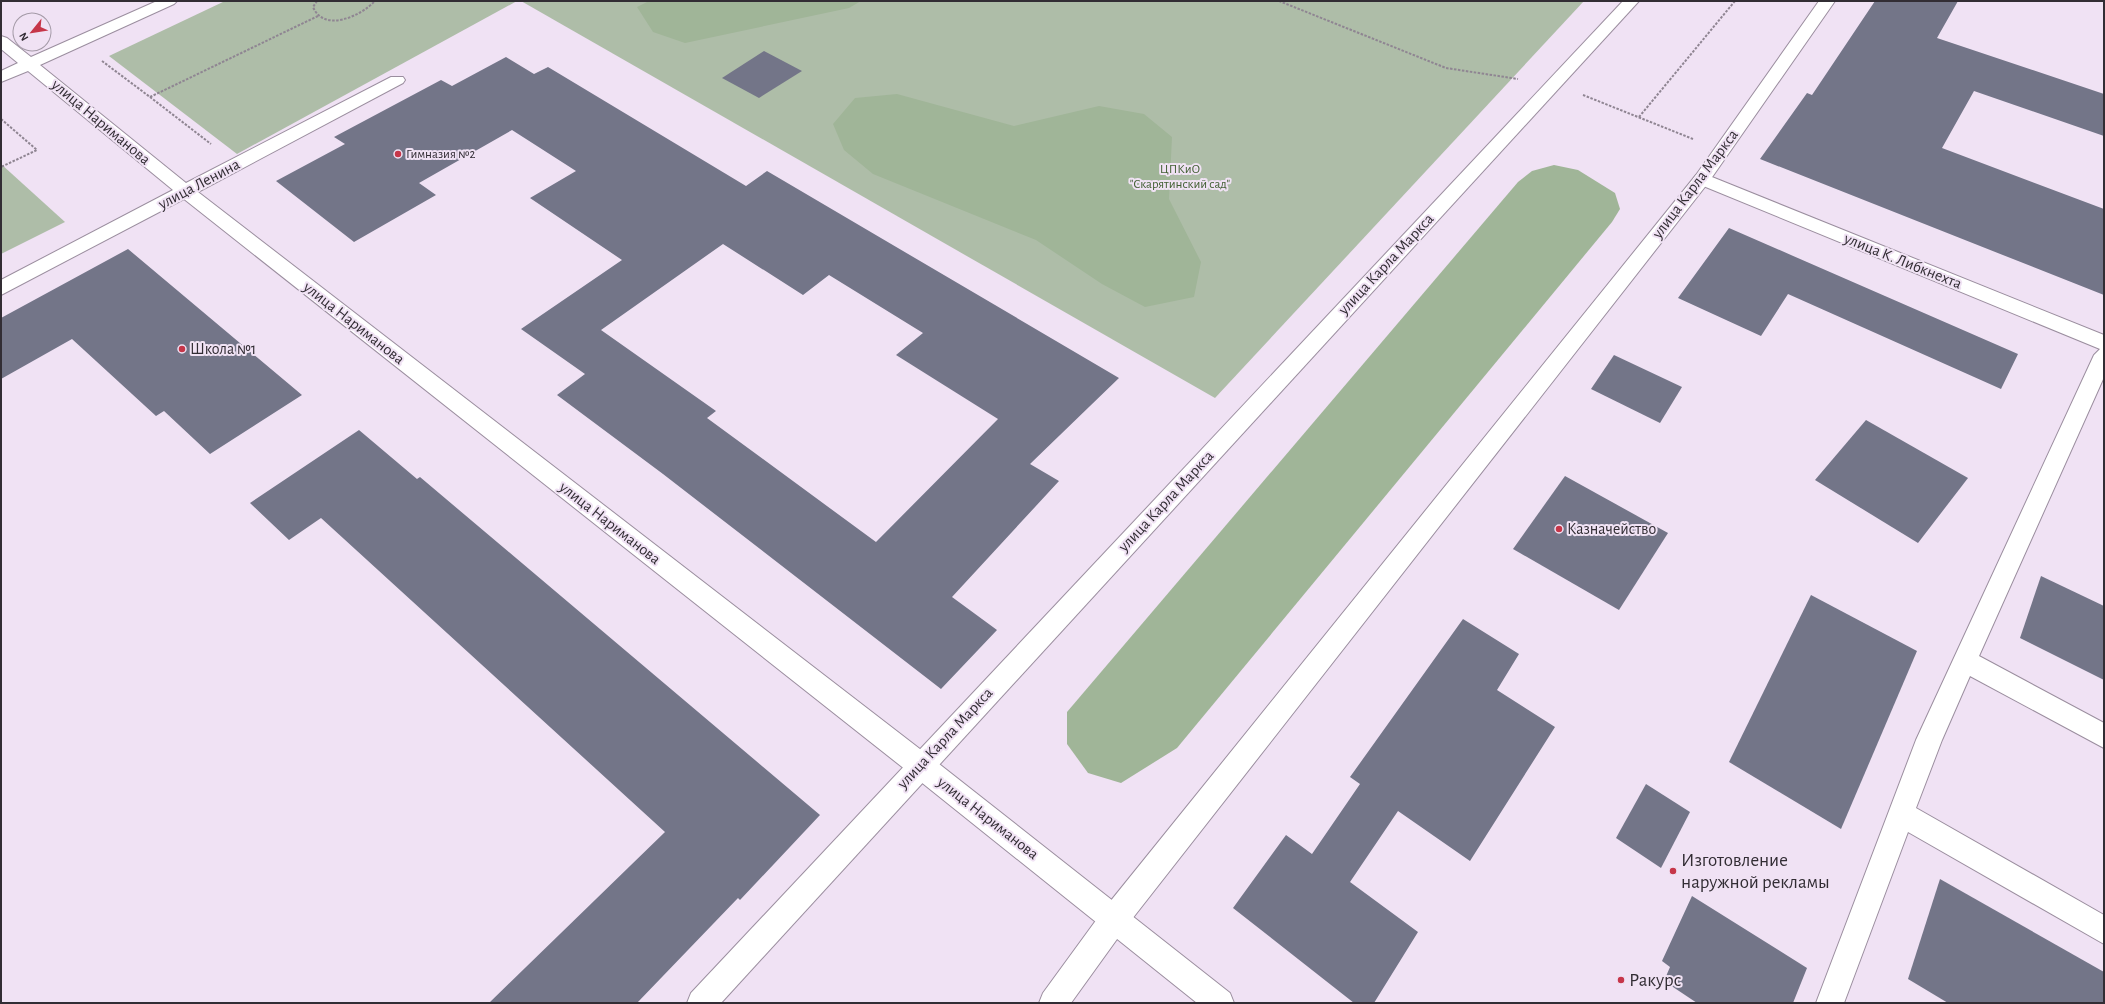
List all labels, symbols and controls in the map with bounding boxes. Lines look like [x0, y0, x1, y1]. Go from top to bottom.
north arrow [12, 12, 52, 52]
text: N [17, 31, 30, 43]
street label: улица Нариманова [47, 76, 153, 169]
street label: улица Карла Маркса [1648, 127, 1742, 243]
place label: Гимназия №2 [406, 148, 475, 161]
marker: Гимназия №2 [393, 149, 403, 159]
street label: улица Ленина [155, 156, 243, 214]
park label: ЦПКиО "Скарятинский сад" [1130, 163, 1231, 191]
street label: улица Карла Маркса [1335, 210, 1437, 319]
street label: улица К. Либкнехта [1841, 230, 1964, 293]
street label: улица Нариманова [299, 278, 407, 368]
place label: Школа №1 [190, 341, 256, 357]
marker: Школа №1 [177, 344, 187, 354]
street label: улица Карла Маркса [1115, 447, 1217, 556]
street label: улица Нариманова [555, 478, 663, 568]
place label: Казначейство [1567, 521, 1656, 537]
marker: Казначейство [1554, 524, 1564, 534]
street label: улица Карла Маркса [894, 684, 996, 793]
street label: улица Нариманова [933, 773, 1041, 863]
place label: Изготовление наружной рекламы [1681, 851, 1830, 892]
marker: Изготовление наружной рекламы [1668, 866, 1678, 876]
place label: Ракурс [1629, 971, 1681, 990]
marker: Ракурс [1616, 975, 1626, 985]

